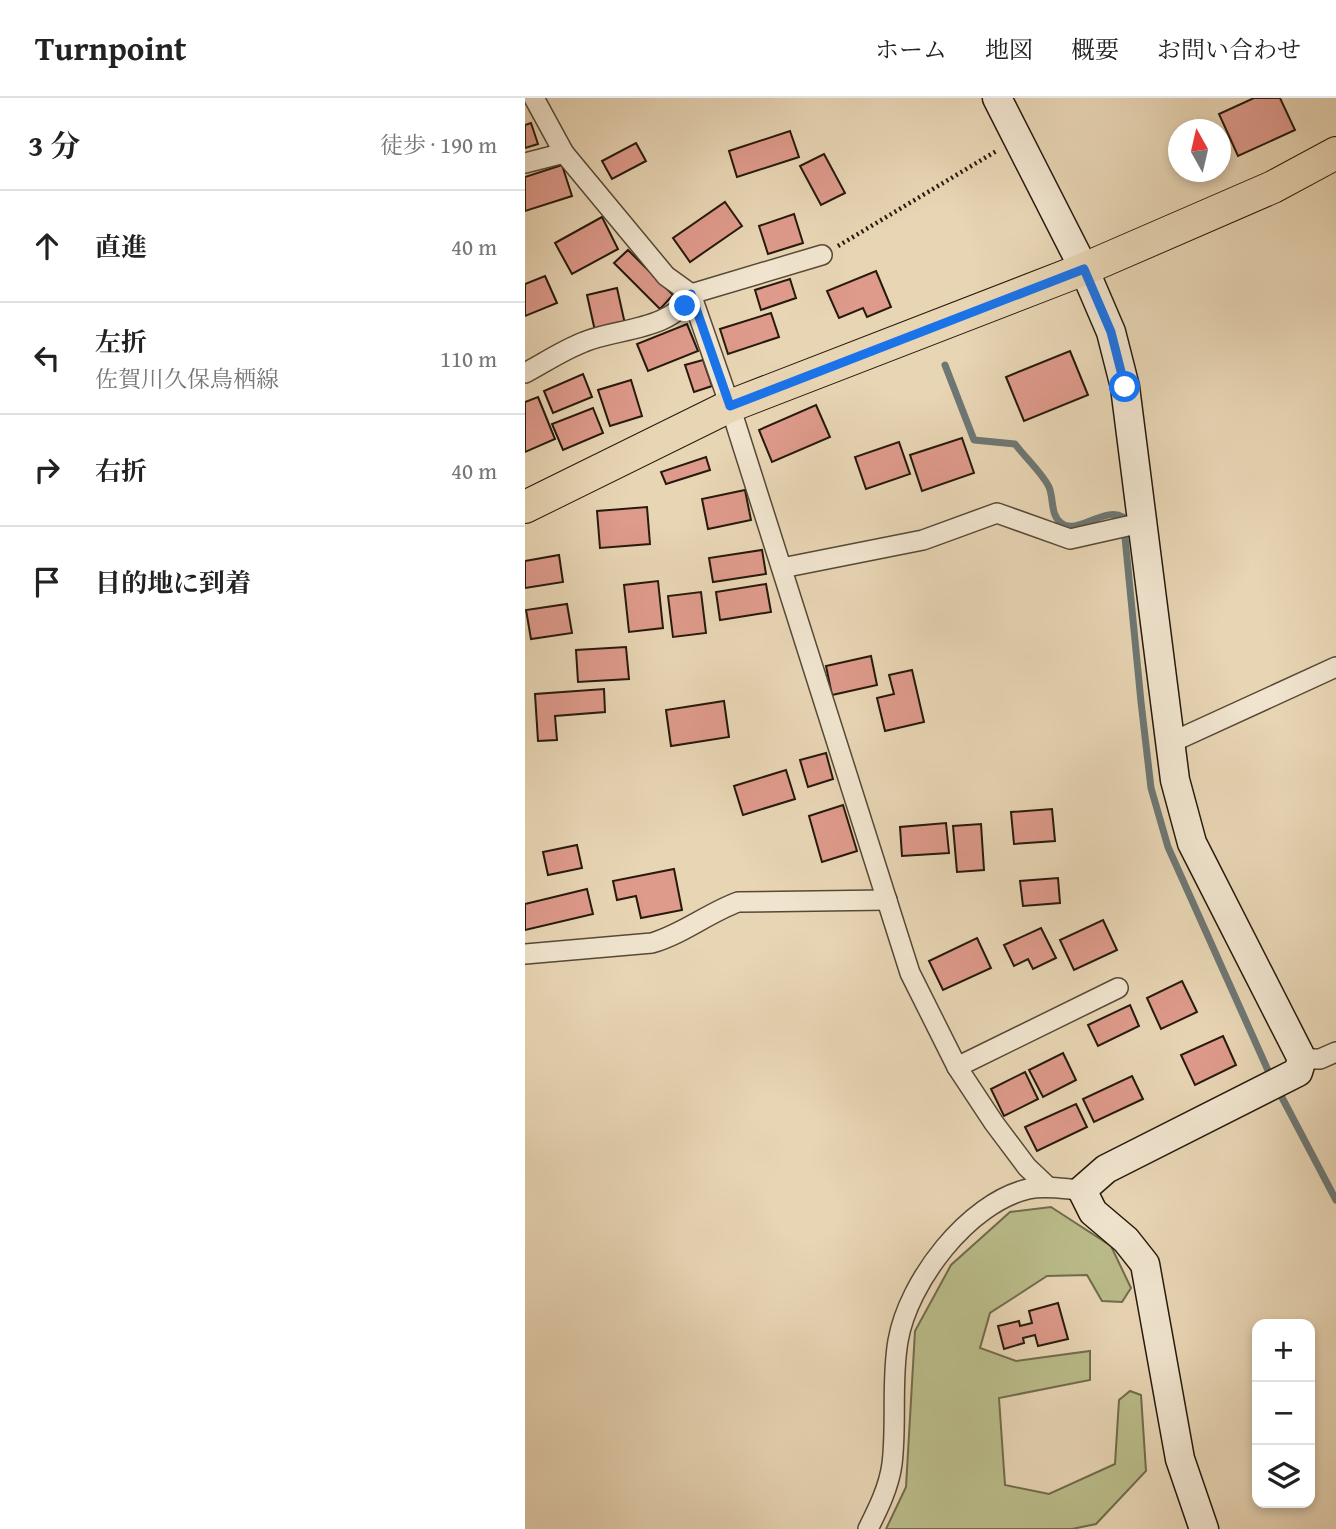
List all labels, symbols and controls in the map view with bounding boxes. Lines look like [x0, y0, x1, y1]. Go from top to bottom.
text: Turnpoint [35, 24, 187, 72]
text: ホーム [875, 32, 947, 67]
text: 地図 [985, 32, 1033, 67]
text: 概要 [1071, 32, 1119, 67]
text: お問い合わせ [1157, 32, 1301, 67]
north arrow [1168, 119, 1231, 182]
text: 3 分 [28, 123, 80, 167]
text: 徒歩 · 190 m [380, 128, 497, 161]
icon: ahead [28, 227, 66, 265]
text: 直進 [95, 227, 147, 266]
text: 40 m [451, 230, 497, 263]
route end [669, 290, 700, 321]
text: 左折 [95, 322, 147, 361]
icon: left [28, 339, 66, 377]
text: 110 m [440, 342, 497, 375]
text: 佐賀川久保鳥栖線 [95, 362, 279, 395]
route start [1109, 371, 1140, 402]
icon: right [28, 451, 66, 489]
text: 右折 [95, 451, 147, 490]
text: 40 m [451, 454, 497, 487]
icon: arrive [28, 563, 66, 601]
text: 目的地に到着 [95, 563, 251, 602]
map controls [1252, 1319, 1315, 1508]
button: + [1252, 1319, 1315, 1382]
button: − [1252, 1382, 1315, 1445]
button: layers [1252, 1445, 1315, 1508]

